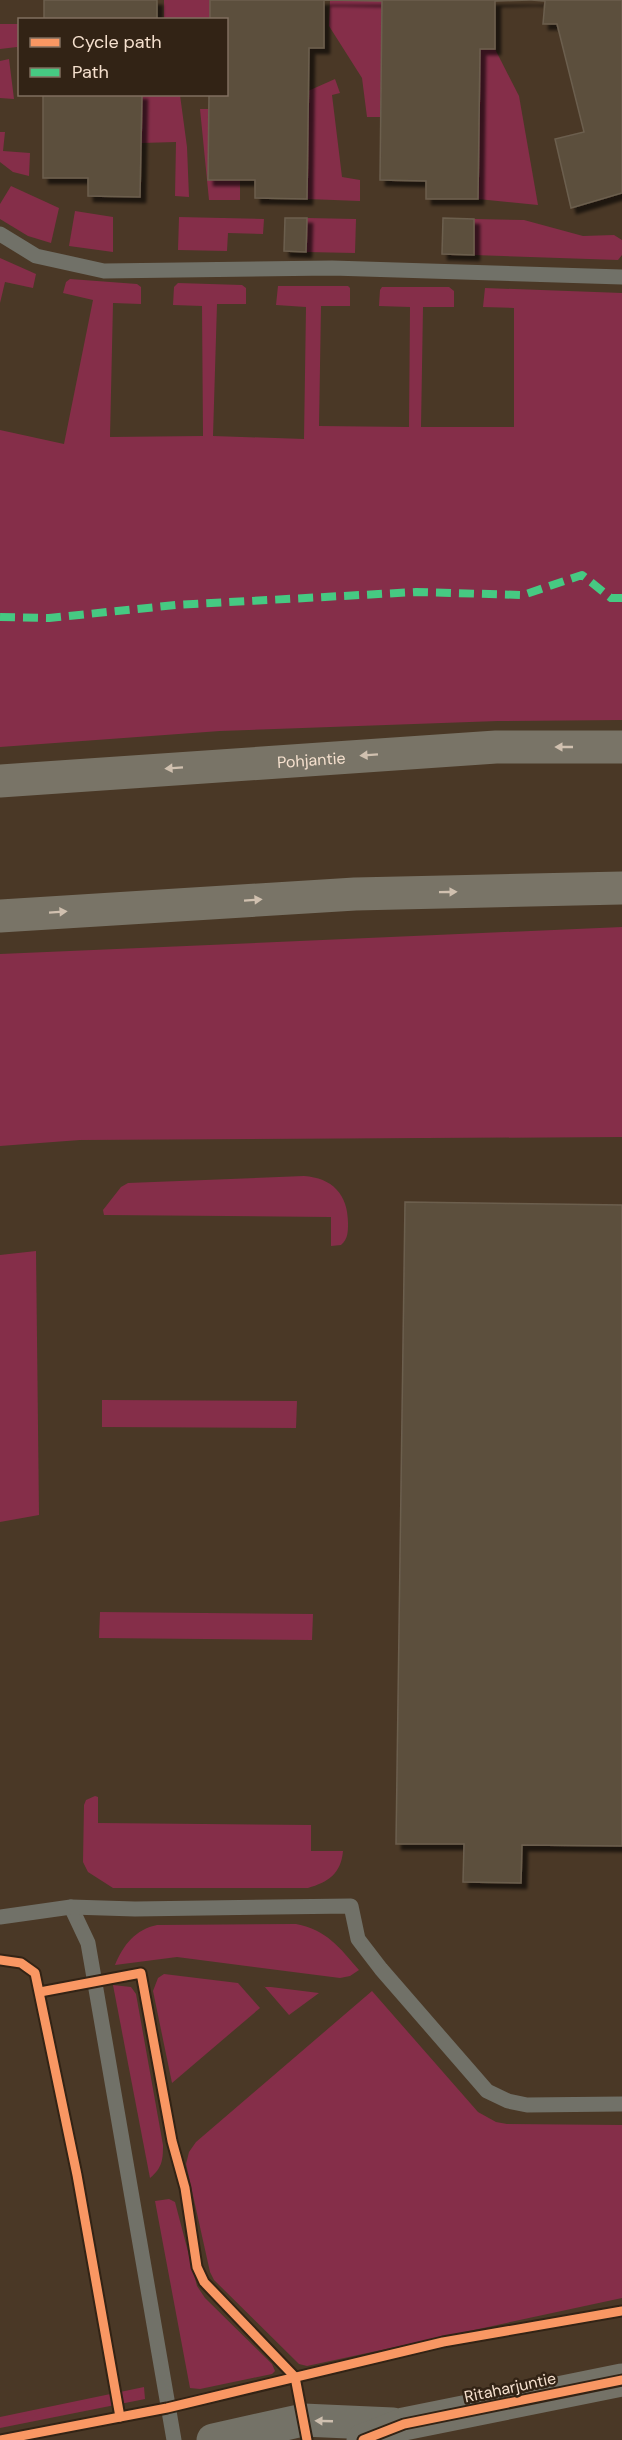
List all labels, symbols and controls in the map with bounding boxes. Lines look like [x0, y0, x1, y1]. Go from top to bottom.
legend [18, 18, 228, 96]
text: Cycle path [72, 30, 162, 54]
text: Path [72, 60, 109, 84]
one-way arrow [554, 742, 573, 752]
street label: Pohjantie [276, 747, 346, 773]
one-way arrow [359, 751, 378, 760]
one-way arrow [165, 763, 184, 773]
one-way arrow [438, 887, 457, 897]
one-way arrow [244, 896, 263, 905]
one-way arrow [49, 908, 68, 917]
street label: Ritaharjuntie [462, 2367, 558, 2407]
one-way arrow [315, 2417, 334, 2426]

